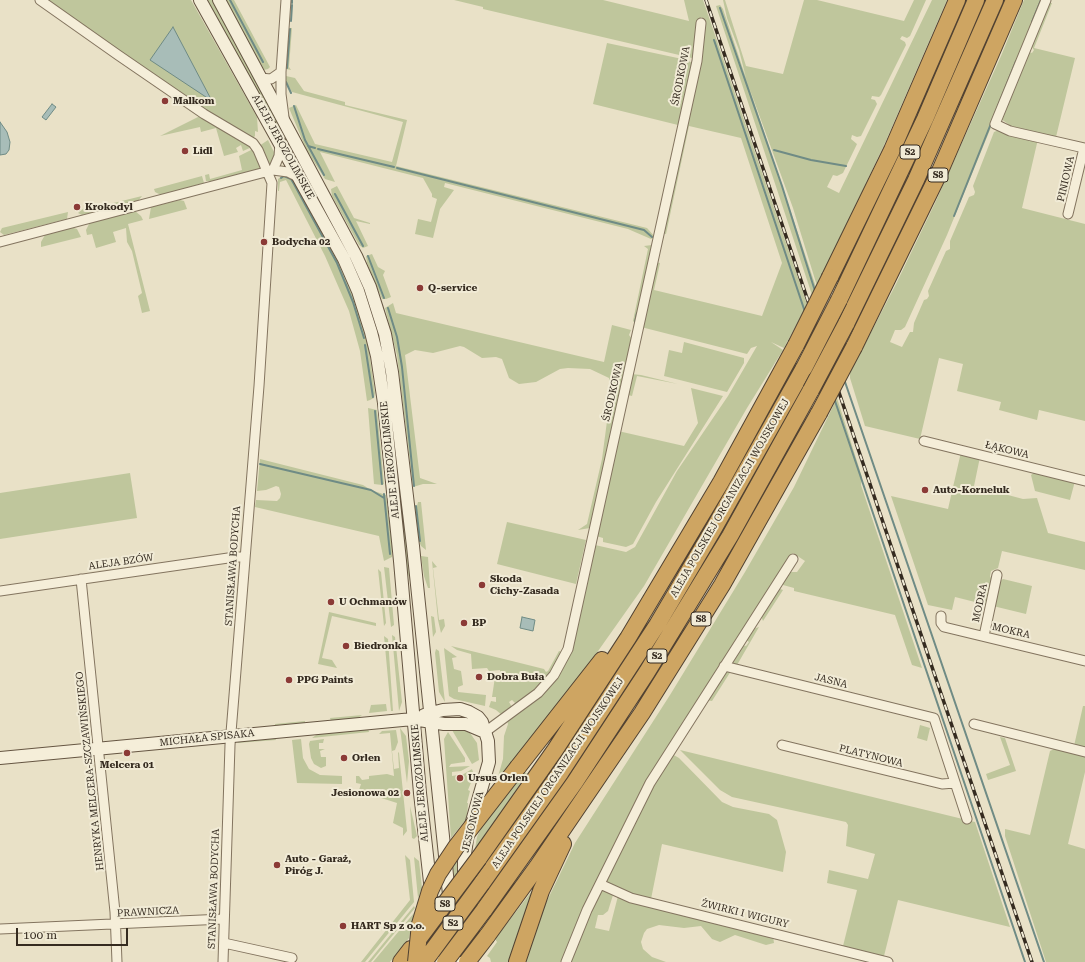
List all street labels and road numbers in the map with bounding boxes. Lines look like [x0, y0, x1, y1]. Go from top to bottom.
street label: ŚRODKOWA [669, 45, 693, 107]
street label: ALEJE JEROZOLIMSKIE [249, 92, 317, 202]
road number: S2 [900, 145, 920, 159]
street label: PINIOWA [1055, 155, 1077, 203]
road number: S8 [928, 168, 948, 182]
street label: ŚRODKOWA [600, 361, 626, 423]
street label: ALEJA POLSKIEJ ORGANIZACJI WOJSKOWEJ [668, 397, 792, 599]
street label: ALEJE JEROZOLIMSKIE [378, 401, 402, 519]
street label: ŁĄKOWA [984, 439, 1030, 461]
street label: STANISŁAWA BODYCHA [223, 505, 243, 627]
street label: ALEJA BZÓW [88, 552, 154, 572]
street label: MODRA [970, 583, 990, 623]
road number: S8 [691, 612, 711, 626]
street label: MOKRA [991, 621, 1031, 641]
road number: S2 [647, 649, 667, 663]
street label: HENRYKA MELCERA-SZCZAWIŃSKIEGO [74, 671, 106, 871]
street label: JASNA [813, 671, 849, 691]
street label: ALEJA POLSKIEJ ORGANIZACJI WOJSKOWEJ [489, 675, 627, 871]
street label: ALEJE JEROZOLIMSKIE [409, 724, 431, 842]
street label: MICHAŁA SPISAKA [159, 727, 255, 749]
street label: PLATYNOWA [838, 742, 904, 770]
street label: JESIONOWA [460, 790, 486, 854]
street label: STANISŁAWA BODYCHA [206, 829, 222, 949]
road number: S8 [435, 897, 455, 911]
street label: ŻWIRKI I WIGURY [700, 897, 790, 931]
street label: PRAWNICZA [117, 904, 179, 920]
road number: S2 [443, 916, 463, 930]

